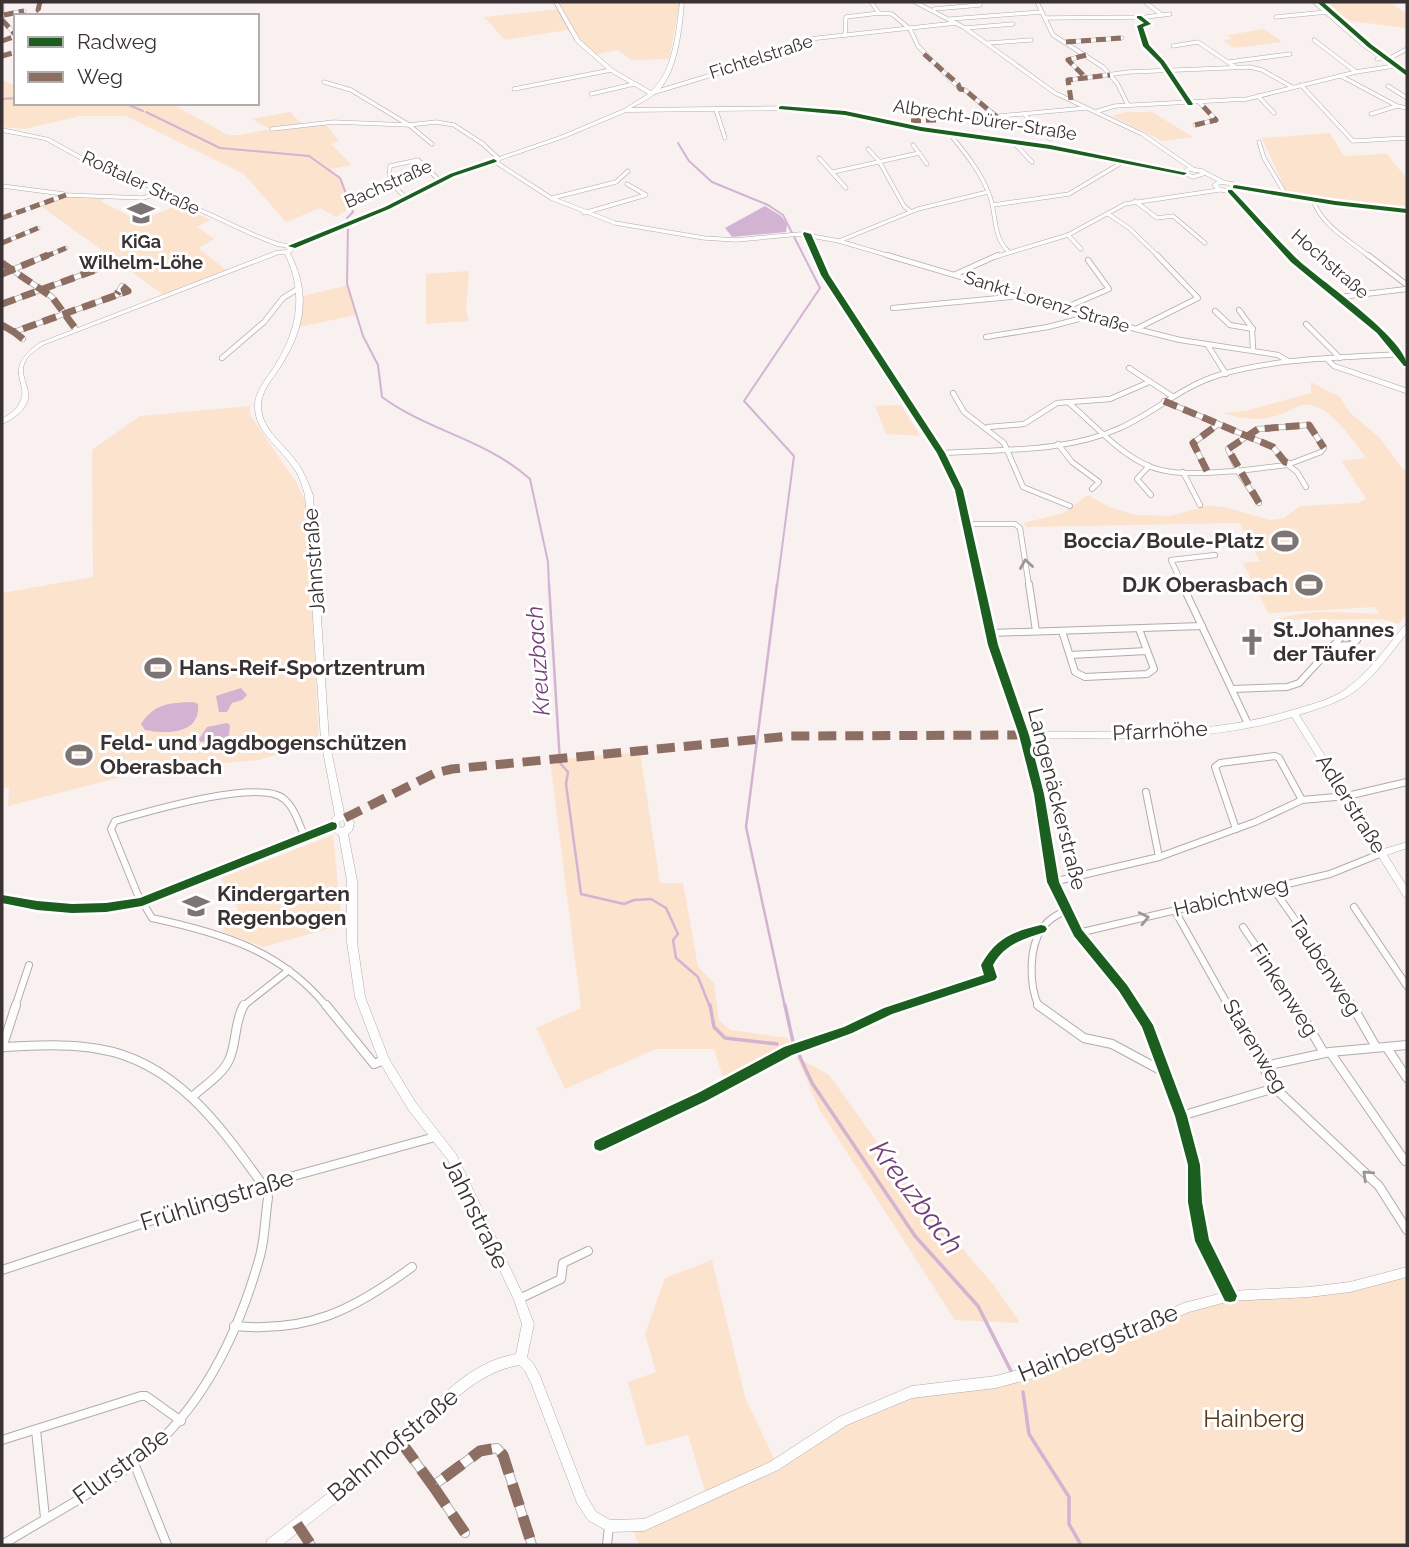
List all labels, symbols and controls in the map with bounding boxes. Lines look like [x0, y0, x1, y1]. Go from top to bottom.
legend [14, 14, 259, 105]
text: Radweg [77, 29, 157, 54]
street label: Fichtelstraße [707, 30, 816, 83]
text: Weg [77, 64, 123, 89]
street label: Albrecht-Dürer-Straße [892, 95, 1079, 144]
street label: Roßtaler Straße [79, 146, 204, 219]
street label: Bachstraße [341, 155, 435, 212]
school or university icon: KiGa Wilhelm-Löhe [126, 198, 156, 228]
street label: Hochstraße [1287, 224, 1374, 303]
place label: KiGa Wilhelm-Löhe [79, 231, 203, 273]
street label: Sankt-Lorenz-Straße [962, 266, 1133, 337]
street label: Jahnstraße [297, 507, 330, 615]
sports icon: Boccia/Boule-Platz [1270, 526, 1300, 556]
place label: Boccia/Boule-Platz [1063, 528, 1264, 553]
one-way arrow [1019, 558, 1034, 570]
sports icon: DJK Oberasbach [1294, 570, 1324, 600]
place label: DJK Oberasbach [1122, 572, 1288, 597]
water label: Kreuzbach [520, 605, 555, 717]
place label: St.Johannes der Täufer [1273, 617, 1394, 666]
church icon: St.Johannes der Täufer [1237, 627, 1267, 657]
sports icon: Hans-Reif-Sportzentrum [143, 653, 173, 683]
place label: Hans-Reif-Sportzentrum [179, 655, 425, 680]
street label: Langenäckerstraße [1023, 705, 1092, 892]
street label: Pfarrhöhe [1112, 716, 1208, 745]
place label: Feld- und Jagdbogenschützen Oberasbach [100, 730, 407, 779]
sports icon: Feld- und Jagdbogenschützen Oberasbach [64, 740, 94, 770]
street label: Adlerstraße [1311, 750, 1392, 858]
street label: Habichtweg [1171, 871, 1291, 922]
place label: Kindergarten Regenbogen [217, 881, 350, 930]
school or university icon: Kindergarten Regenbogen [181, 891, 211, 921]
one-way arrow [1138, 911, 1150, 926]
street label: Taubenweg [1284, 911, 1367, 1020]
street label: Finkenweg [1245, 938, 1324, 1041]
street label: Starenweg [1218, 995, 1293, 1097]
water label: Kreuzbach [863, 1134, 970, 1261]
street label: Jahnstraße [437, 1152, 516, 1273]
street label: Frühlingstraße [137, 1162, 297, 1237]
one-way arrow [1362, 1171, 1375, 1184]
street label: Hainbergstraße [1014, 1297, 1182, 1388]
street label: Bahnhofstraße [322, 1382, 464, 1508]
park label: Hainberg [1203, 1404, 1305, 1433]
street label: Flurstraße [67, 1421, 174, 1510]

